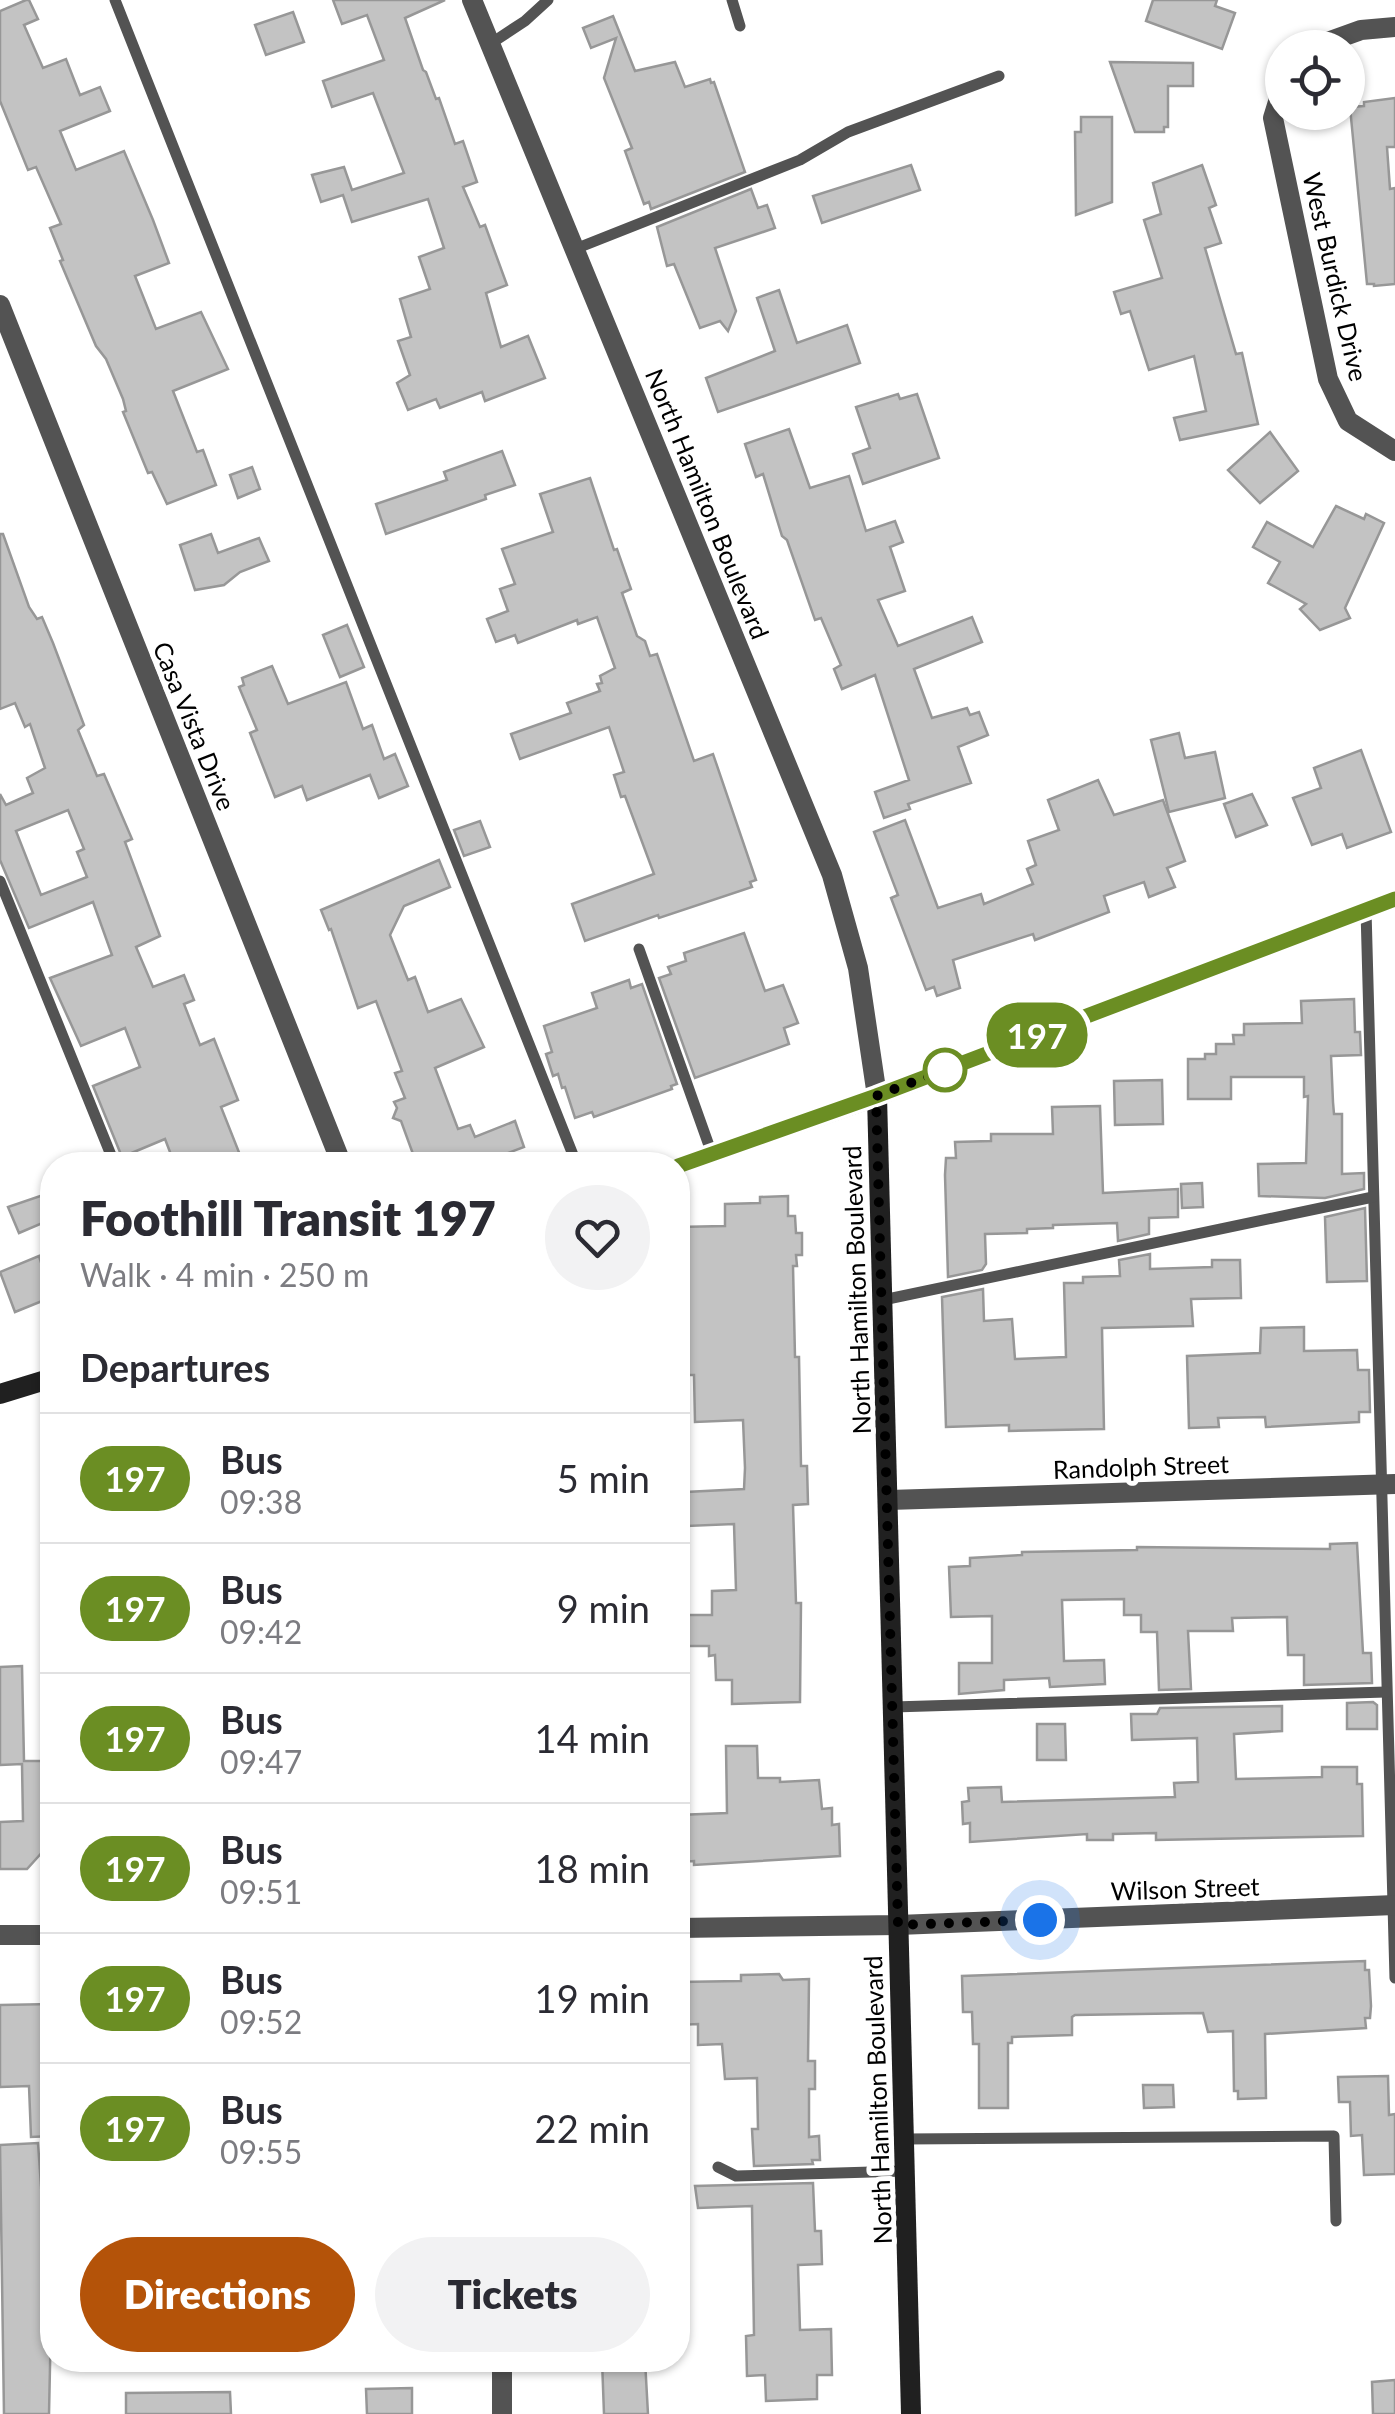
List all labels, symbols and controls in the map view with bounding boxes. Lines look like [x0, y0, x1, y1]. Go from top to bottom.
map controls [1265, 30, 1365, 130]
button: locate [1265, 30, 1365, 130]
street label: West Burdick Drive [1297, 170, 1375, 384]
street label: North Hamilton Boulevard [640, 364, 776, 643]
street label: Casa Vista Drive [147, 637, 242, 814]
line badge: 197 [980, 1002, 1094, 1068]
text: 197 [1007, 1014, 1067, 1056]
unlabelled marker [924, 1049, 966, 1091]
street label: North Hamilton Boulevard [836, 1145, 876, 1435]
button: heart [545, 1185, 650, 1290]
text: Foothill Transit 197 [80, 1189, 496, 1246]
text: Walk · 4 min · 250 m [80, 1255, 369, 1294]
text: Departures [80, 1344, 270, 1390]
text: Bus [220, 1436, 283, 1482]
street label: Randolph Street [1052, 1448, 1230, 1484]
text: 5 min [557, 1455, 650, 1501]
text: 197 [105, 1457, 165, 1499]
text: 09:38 [220, 1482, 302, 1521]
text: Bus [220, 1566, 283, 1612]
text: 9 min [557, 1585, 650, 1631]
text: 197 [105, 1587, 165, 1629]
text: 09:42 [220, 1612, 302, 1651]
text: Bus [220, 1696, 283, 1742]
text: 14 min [535, 1715, 650, 1761]
text: 197 [105, 1717, 165, 1759]
text: 09:47 [220, 1742, 302, 1781]
text: Bus [220, 1826, 283, 1872]
text: 18 min [535, 1845, 650, 1891]
text: 197 [105, 1847, 165, 1889]
street label: Wilson Street [1110, 1870, 1260, 1906]
text: 09:51 [220, 1872, 302, 1911]
your location [1015, 1895, 1065, 1945]
street label: North Hamilton Boulevard [857, 1955, 897, 2245]
text: Bus [220, 1956, 283, 2002]
text: 19 min [535, 1975, 650, 2021]
text: 197 [105, 1977, 165, 2019]
text: 09:52 [220, 2002, 302, 2041]
text: Bus [220, 2086, 283, 2132]
text: 22 min [535, 2105, 650, 2151]
text: 197 [105, 2107, 165, 2149]
text: 09:55 [220, 2132, 302, 2171]
button: Directions [80, 2237, 355, 2352]
button: Tickets [375, 2237, 650, 2352]

